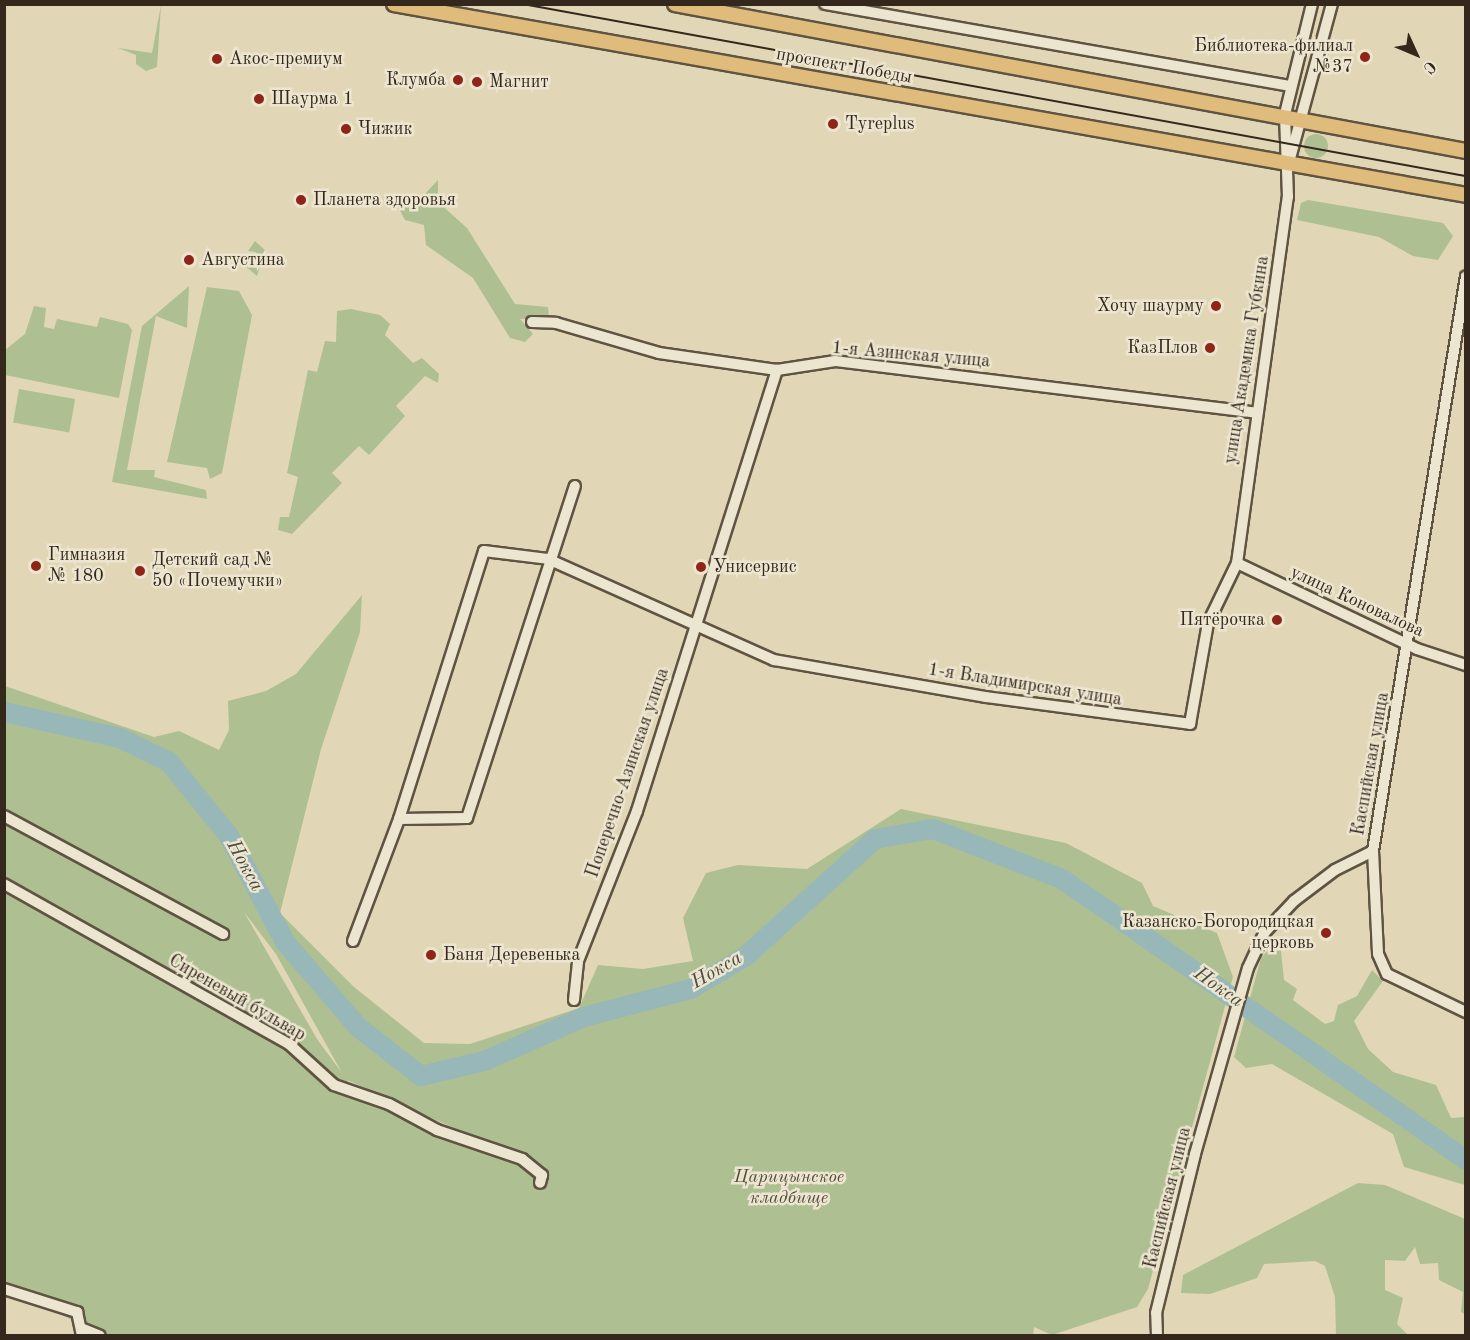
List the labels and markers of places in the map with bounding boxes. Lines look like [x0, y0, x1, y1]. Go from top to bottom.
place label: Библиотека-филиал №37 [1194, 36, 1353, 78]
place label: Акос-премиум [229, 48, 343, 70]
marker: Библиотека-филиал №37 [1358, 50, 1372, 64]
marker: Акос-премиум [210, 52, 224, 66]
place label: Клумба [386, 69, 446, 91]
place label: Магнит [489, 71, 549, 93]
marker: Клумба [451, 73, 465, 87]
marker: Магнит [470, 75, 484, 89]
place label: Шаурма 1 [271, 88, 353, 110]
marker: Шаурма 1 [252, 92, 266, 106]
place label: Tyreplus [845, 113, 915, 135]
marker: Tyreplus [826, 117, 840, 131]
place label: Чижик [358, 118, 413, 140]
marker: Чижик [339, 122, 353, 136]
place label: Планета здоровья [313, 189, 456, 211]
marker: Планета здоровья [294, 193, 308, 207]
place label: Августина [201, 249, 285, 271]
marker: Августина [182, 253, 196, 267]
place label: Хочу шаурму [1097, 295, 1204, 317]
marker: Хочу шаурму [1209, 299, 1223, 313]
place label: КазПлов [1127, 337, 1198, 359]
marker: КазПлов [1203, 341, 1217, 355]
place label: Гимназия № 180 [48, 545, 125, 588]
place label: Детский сад № 50 «Почемучки» [152, 550, 283, 592]
place label: Унисервис [713, 556, 796, 578]
marker: Гимназия № 180 [29, 559, 43, 573]
marker: Унисервис [694, 560, 708, 574]
marker: Детский сад № 50 «Почемучки» [133, 564, 147, 578]
place label: Пятёрочка [1180, 609, 1265, 631]
marker: Пятёрочка [1270, 613, 1284, 627]
place label: Казанско-Богородицкая церковь [1122, 912, 1314, 954]
marker: Казанско-Богородицкая церковь [1319, 926, 1333, 940]
place label: Баня Деревенька [443, 944, 580, 966]
marker: Баня Деревенька [424, 948, 438, 962]

